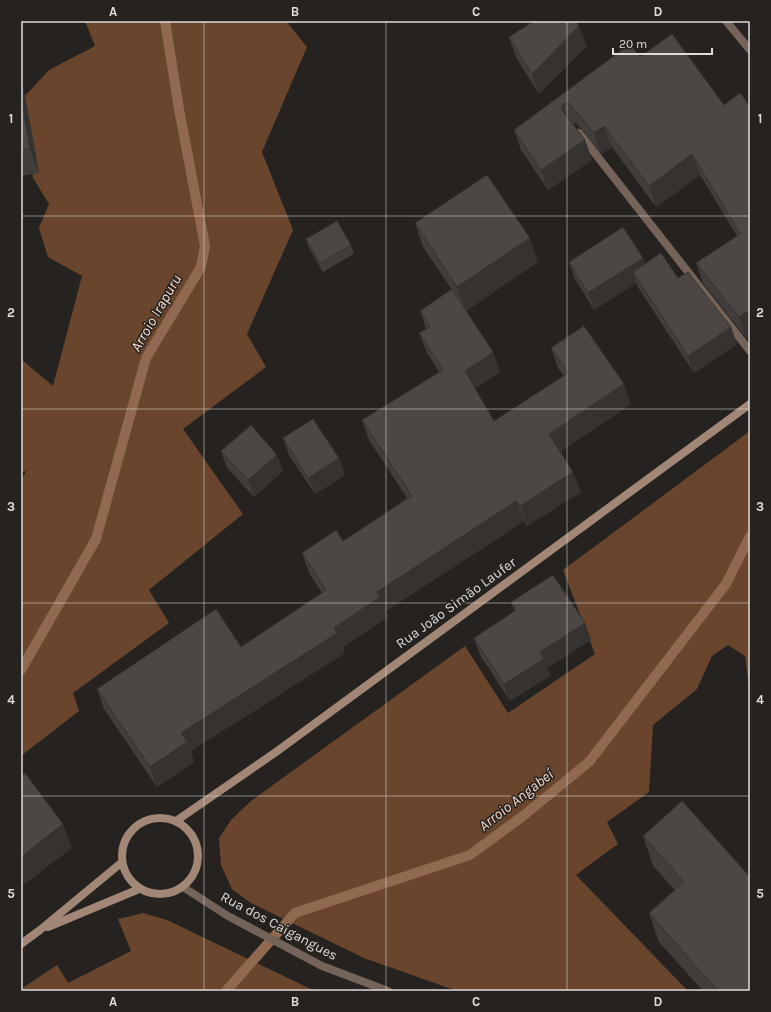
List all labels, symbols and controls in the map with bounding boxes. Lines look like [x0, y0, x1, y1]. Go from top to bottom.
text: A [109, 4, 117, 19]
text: B [291, 4, 299, 19]
text: C [472, 4, 480, 19]
text: D [654, 4, 663, 19]
scale bar [613, 30, 712, 56]
text: 20 m [619, 37, 647, 51]
text: 1 [9, 111, 13, 126]
text: 1 [758, 111, 762, 126]
water label: Arroio Irapuru [127, 271, 185, 355]
text: 2 [7, 305, 15, 320]
text: 2 [756, 305, 764, 320]
text: 3 [7, 499, 15, 514]
text: 3 [756, 499, 764, 514]
street label: Rua João Simão Laufer [393, 553, 520, 652]
text: 4 [7, 692, 15, 707]
text: 4 [756, 692, 764, 707]
water label: Arroio Angabeí [475, 764, 559, 835]
text: 5 [7, 886, 15, 901]
text: 5 [756, 886, 764, 901]
street label: Rua dos Caigangues [218, 888, 340, 964]
text: A [109, 994, 117, 1009]
text: B [291, 994, 299, 1009]
text: C [472, 994, 480, 1009]
text: D [654, 994, 663, 1009]

